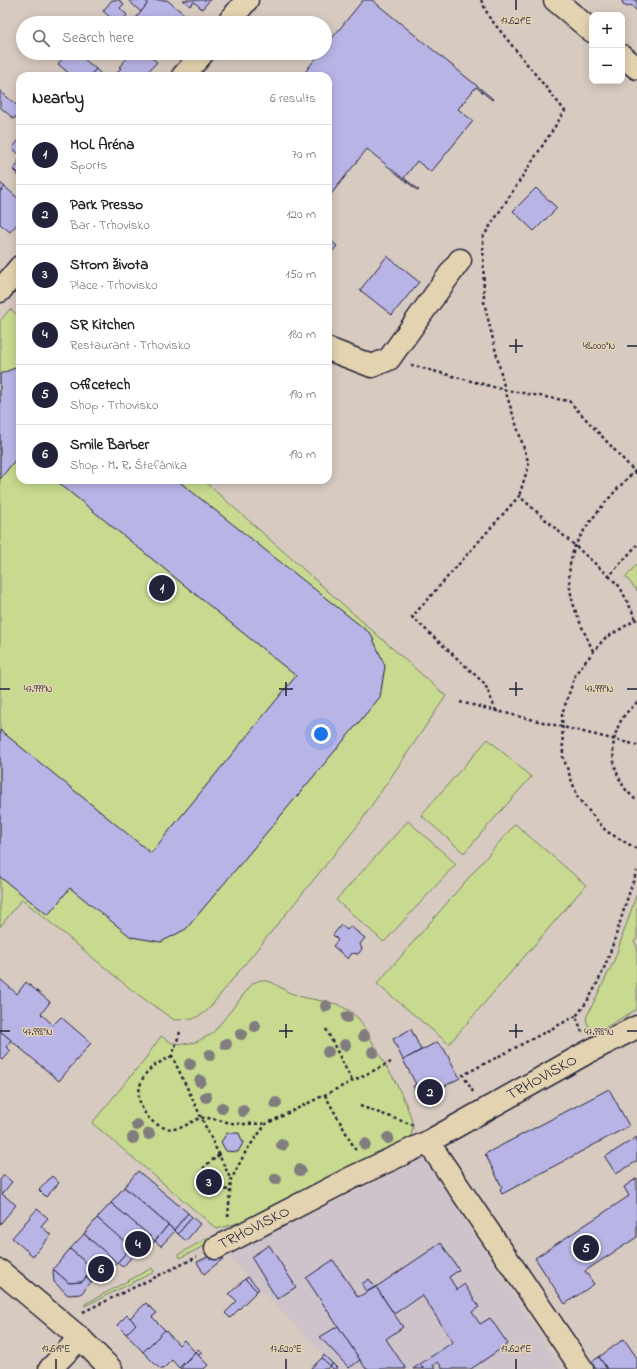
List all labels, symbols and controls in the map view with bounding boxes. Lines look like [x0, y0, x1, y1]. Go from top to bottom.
map controls [589, 12, 625, 84]
button: + [589, 12, 625, 48]
text: 17.621°E [501, 14, 531, 29]
search box [16, 16, 332, 60]
icon: search [30, 27, 52, 49]
text: Search here [62, 27, 134, 49]
button: − [589, 48, 625, 84]
text: Nearby [32, 86, 84, 111]
text: 6 results [270, 89, 316, 108]
text: MOL Aréna [70, 134, 134, 156]
text: 1 [43, 145, 47, 164]
text: 70 m [292, 145, 316, 164]
text: Sports [70, 156, 107, 175]
text: Park Presso [70, 194, 143, 216]
text: 2 [42, 205, 48, 224]
text: 120 m [286, 205, 316, 224]
text: Bar · Trhovisko [70, 216, 150, 235]
text: Strom života [70, 254, 148, 276]
text: 3 [42, 265, 48, 284]
text: 150 m [285, 265, 316, 284]
text: Place · Trhovisko [70, 276, 158, 295]
text: SR Kitchen [70, 314, 135, 336]
text: 4 [42, 325, 48, 344]
text: 180 m [288, 325, 316, 344]
text: Restaurant · Trhovisko [70, 336, 190, 355]
text: 48.000°N [583, 339, 615, 354]
text: Officetech [70, 374, 130, 396]
text: 5 [41, 385, 49, 404]
text: 190 m [289, 385, 316, 404]
text: Shop · Trhovisko [70, 396, 158, 415]
text: Smile Barber [70, 434, 149, 456]
text: 6 [42, 445, 48, 464]
text: 190 m [289, 445, 316, 464]
text: Shop · M. R. Štefánika [70, 456, 187, 475]
pin: 1 [149, 573, 175, 603]
text: 47.999°N [24, 682, 53, 697]
text: 47.999°N [585, 682, 614, 697]
your location [311, 724, 331, 744]
text: 47.998°N [23, 1025, 53, 1040]
text: 47.998°N [584, 1025, 614, 1040]
street label: TRHOVISKO [502, 1048, 582, 1107]
pin: 2 [417, 1077, 443, 1107]
pin: 3 [196, 1167, 222, 1197]
street label: TRHOVISKO [214, 1200, 294, 1257]
pin: 4 [125, 1229, 151, 1259]
pin: 5 [573, 1233, 599, 1263]
pin: 6 [88, 1254, 114, 1284]
text: 17.619°E [42, 1342, 70, 1357]
text: 17.620°E [270, 1342, 302, 1357]
text: 17.621°E [501, 1342, 531, 1357]

